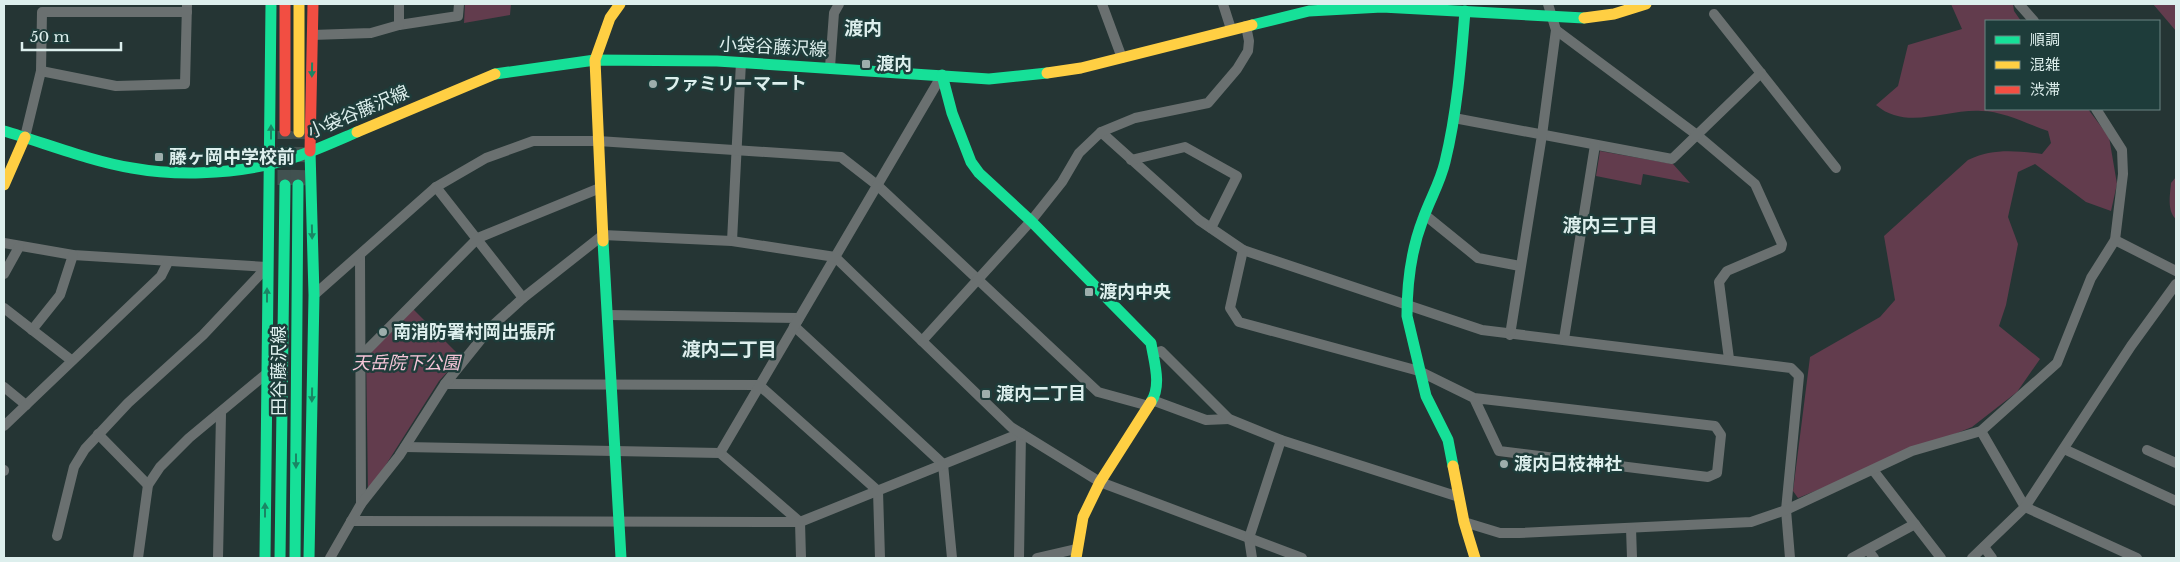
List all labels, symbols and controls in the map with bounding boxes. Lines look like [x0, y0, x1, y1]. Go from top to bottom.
district label: 渡内 [844, 17, 882, 40]
scale bar [22, 20, 121, 52]
legend [1985, 20, 2160, 110]
text: 50 m [30, 27, 70, 46]
text: 順調 [2030, 30, 2060, 49]
street label: 小袋谷藤沢線 [718, 33, 828, 61]
place label: 渡内 [876, 53, 912, 75]
text: 混雑 [2030, 55, 2060, 74]
marker: 渡内 [860, 58, 872, 70]
one-way arrow [307, 62, 315, 78]
place label: ファミリーマート [663, 73, 807, 95]
marker: ファミリーマート [647, 78, 659, 90]
text: 渋滞 [2030, 80, 2060, 99]
street label: 小袋谷藤沢線 [304, 81, 412, 143]
one-way arrow [267, 124, 275, 140]
place label: 藤ヶ岡中学校前 [169, 146, 295, 168]
marker: 藤ヶ岡中学校前 [153, 151, 165, 163]
district label: 渡内三丁目 [1562, 214, 1658, 237]
one-way arrow [308, 225, 316, 241]
place label: 渡内中央 [1099, 281, 1171, 303]
one-way arrow [263, 286, 271, 302]
marker: 渡内中央 [1083, 286, 1095, 298]
place label: 南消防署村岡出張所 [393, 321, 555, 343]
street label: 田谷藤沢線 [268, 326, 290, 416]
marker: 南消防署村岡出張所 [377, 326, 389, 338]
district label: 渡内二丁目 [681, 338, 777, 361]
park label: 天岳院下公園 [352, 352, 463, 374]
place label: 渡内二丁目 [996, 383, 1086, 405]
one-way arrow [308, 387, 316, 403]
marker: 渡内二丁目 [980, 388, 992, 400]
one-way arrow [292, 453, 300, 469]
place label: 渡内日枝神社 [1514, 453, 1622, 475]
marker: 渡内日枝神社 [1498, 458, 1510, 470]
one-way arrow [261, 501, 269, 517]

